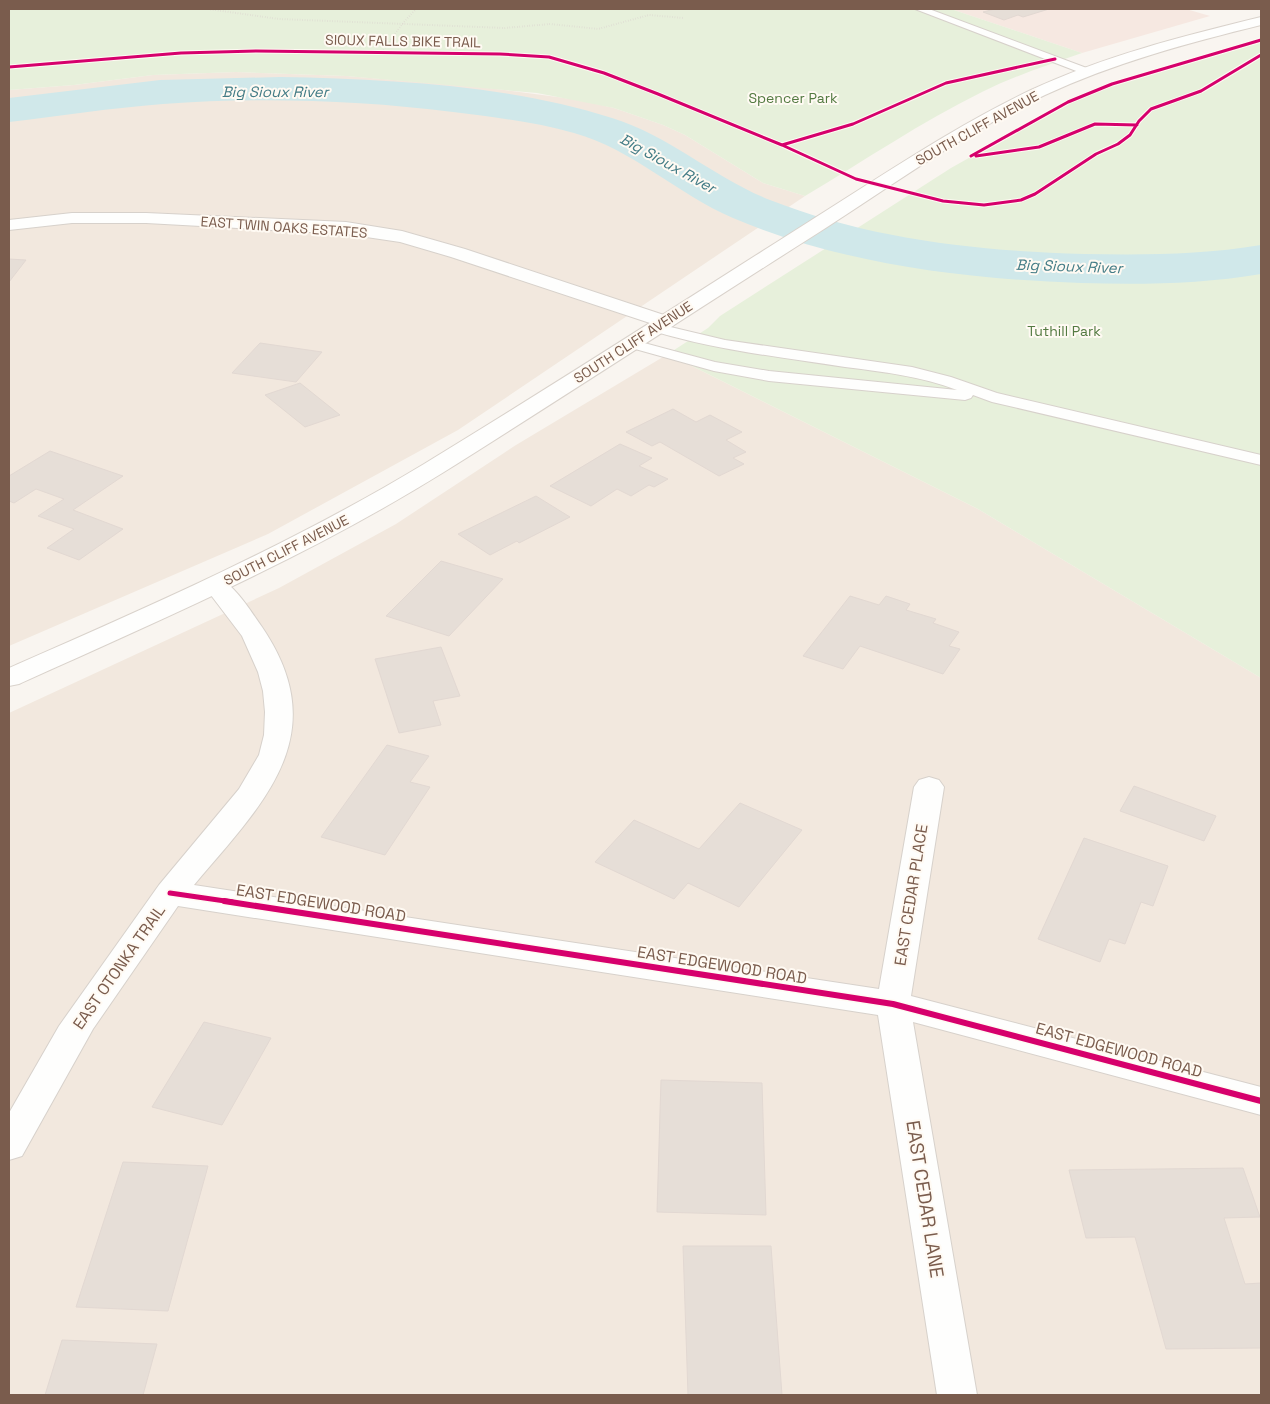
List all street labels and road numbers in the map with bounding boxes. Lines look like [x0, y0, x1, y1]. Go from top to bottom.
street label: SIOUX FALLS BIKE TRAIL [325, 31, 481, 51]
street label: SOUTH CLIFF AVENUE [912, 87, 1042, 169]
street label: EAST TWIN OAKS ESTATES [200, 212, 368, 242]
street label: SOUTH CLIFF AVENUE [570, 297, 696, 387]
street label: SOUTH CLIFF AVENUE [220, 511, 352, 589]
street label: EAST CEDAR PLACE [889, 823, 933, 967]
street label: EAST EDGEWOOD ROAD [235, 879, 407, 927]
street label: EAST OTONKA TRAIL [68, 900, 170, 1033]
street label: EAST EDGEWOOD ROAD [636, 941, 808, 989]
street label: EAST EDGEWOOD ROAD [1033, 1018, 1205, 1082]
street label: EAST CEDAR LANE [900, 1118, 950, 1280]

